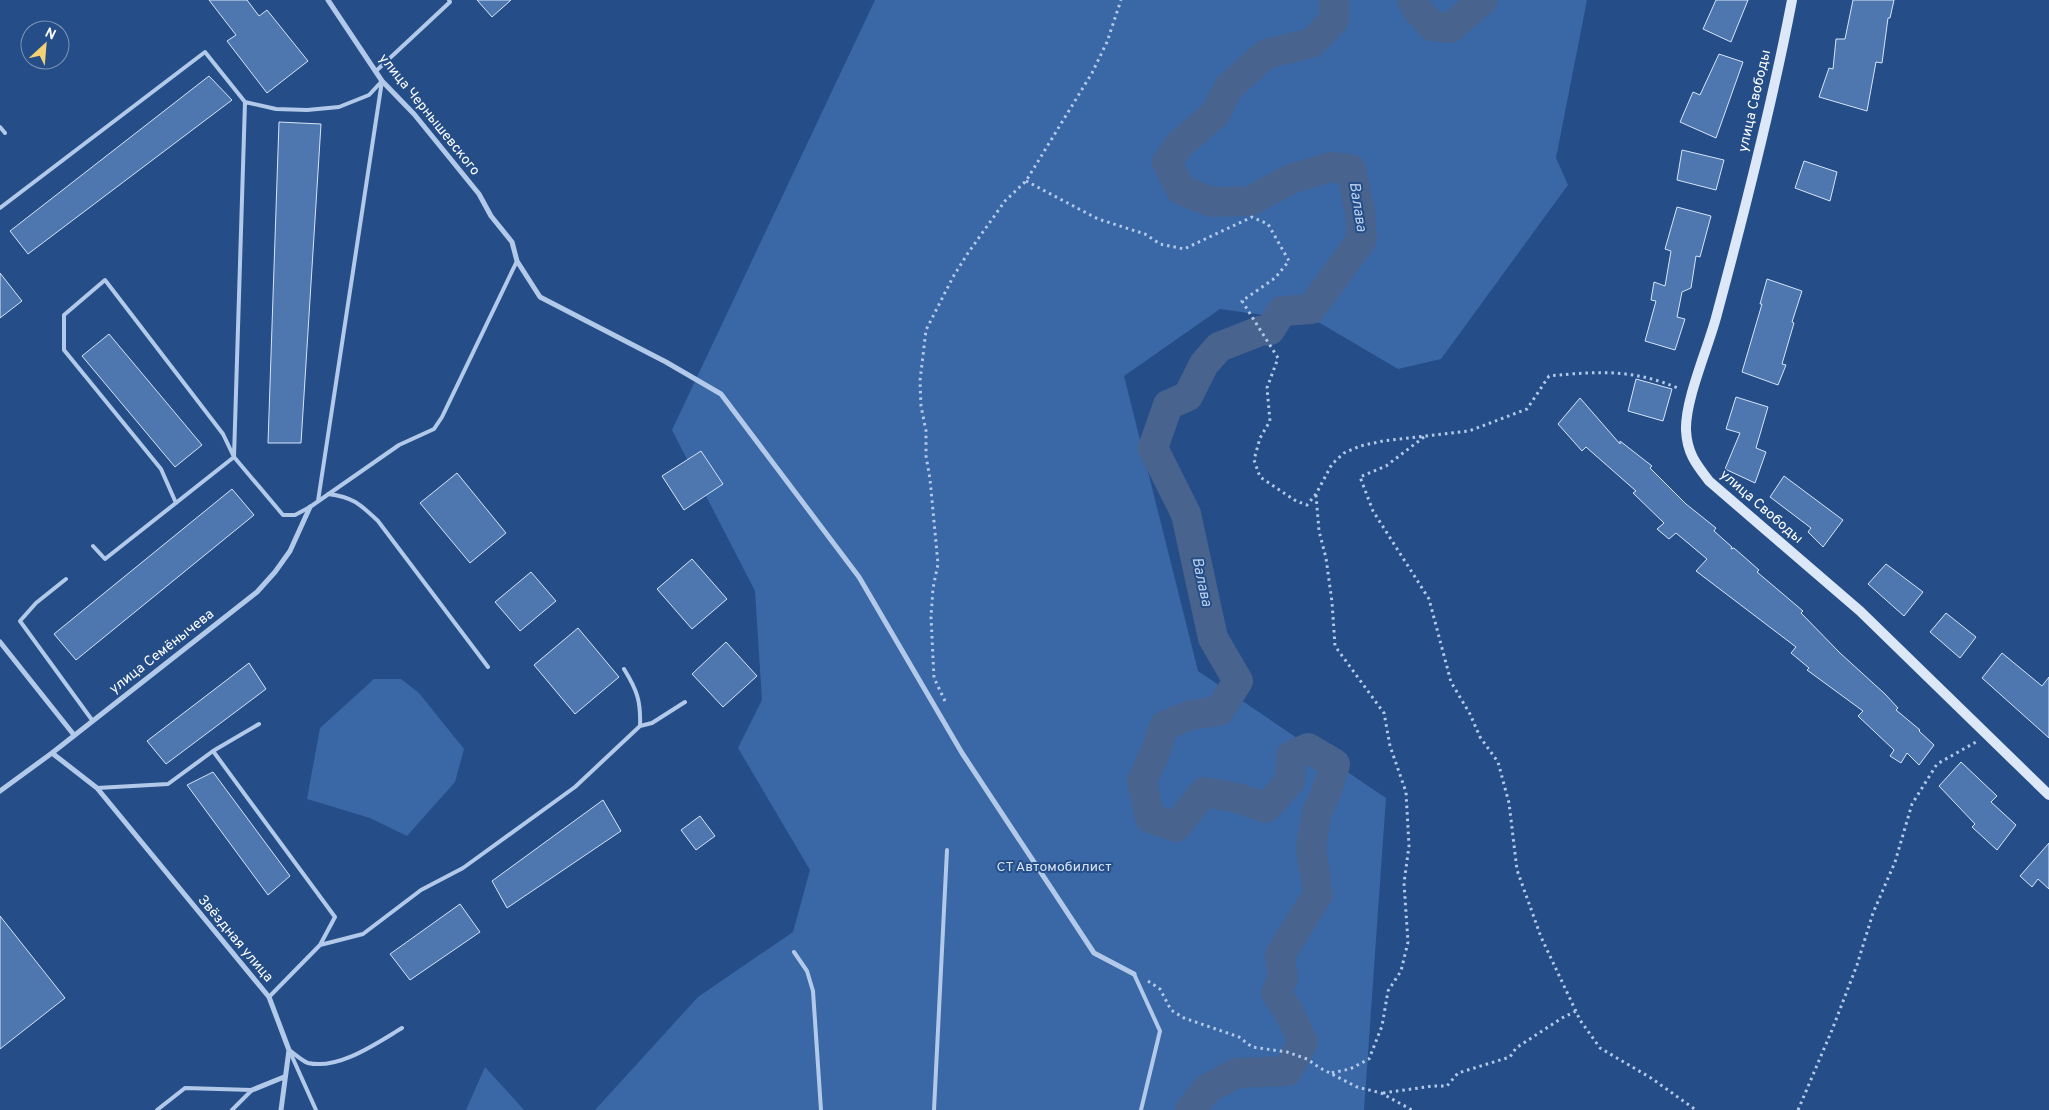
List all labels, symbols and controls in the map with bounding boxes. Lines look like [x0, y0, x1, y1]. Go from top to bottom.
north arrow [20, 20, 70, 70]
text: N [42, 25, 58, 45]
street label: улица Свободы [1735, 48, 1775, 154]
street label: улица Чернышевского [375, 51, 483, 179]
water label: Валава [1344, 181, 1370, 233]
street label: улица Свободы [1716, 466, 1806, 548]
water label: Валава [1187, 556, 1216, 609]
street label: улица Семёнычева [106, 606, 218, 698]
park label: СТ Автомобилист [996, 859, 1112, 876]
street label: Звёздная улица [194, 892, 276, 986]

